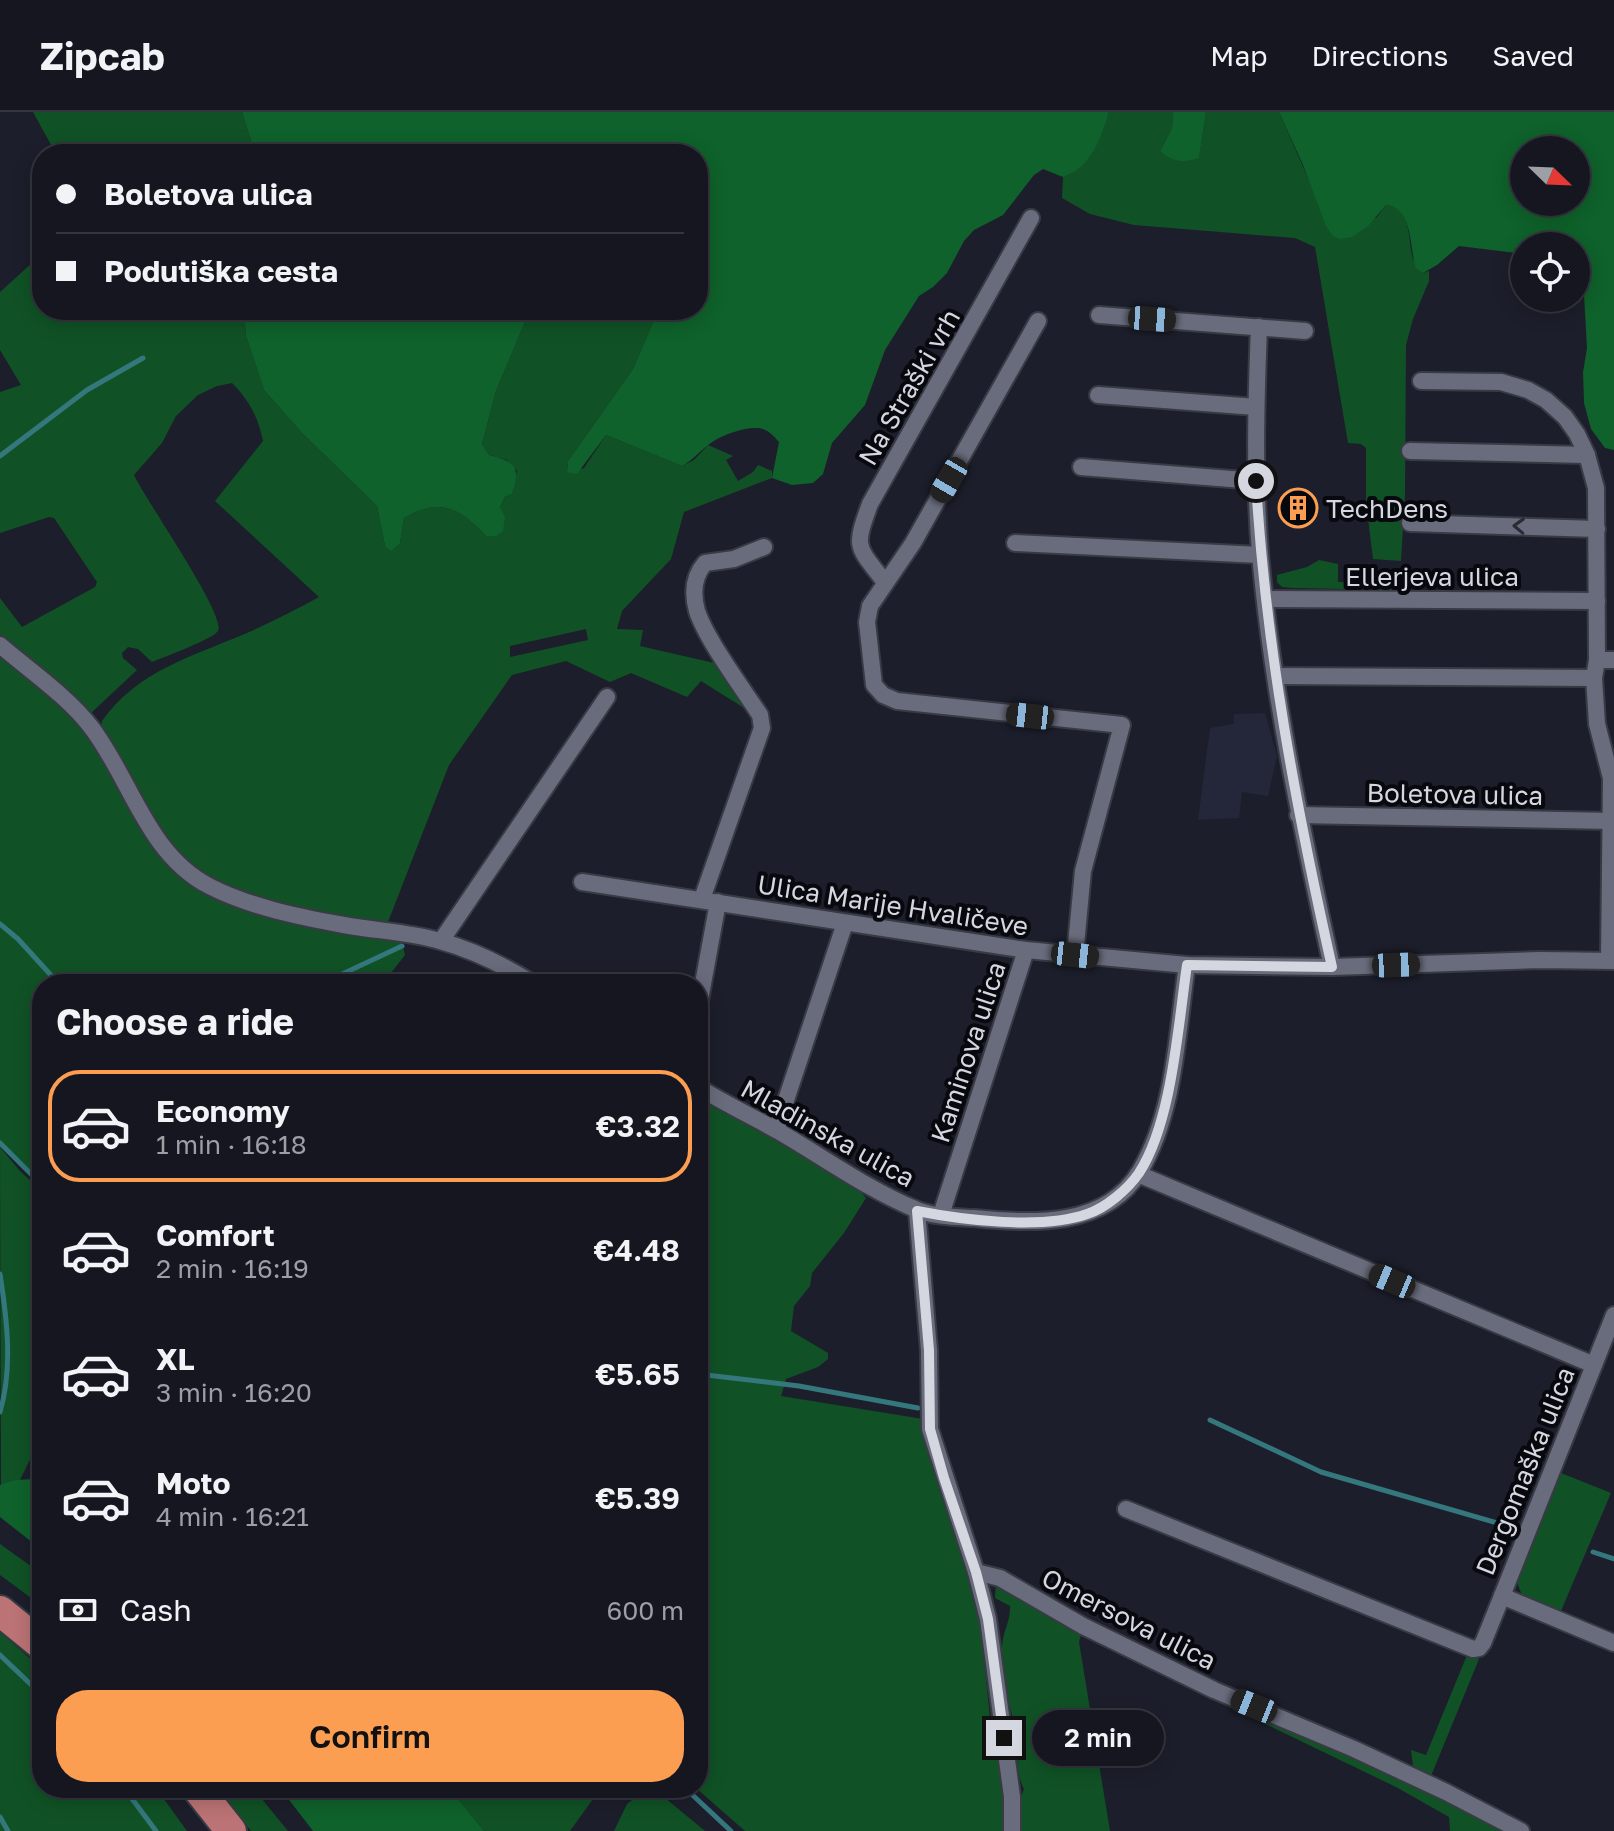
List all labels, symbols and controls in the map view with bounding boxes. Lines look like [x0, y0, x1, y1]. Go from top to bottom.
text: Zipcab [40, 33, 165, 78]
text: Map [1210, 39, 1267, 72]
text: Directions [1311, 39, 1448, 72]
text: Saved [1492, 39, 1574, 72]
north arrow [1510, 136, 1590, 216]
map controls [1510, 136, 1590, 312]
text: Boletova ulica [104, 176, 313, 212]
button: locate [1510, 232, 1590, 312]
text: Podutiška cesta [104, 253, 338, 289]
street label: Na Straški vrh [852, 304, 966, 470]
car [1127, 305, 1177, 333]
car [927, 453, 971, 507]
route start [1238, 463, 1274, 499]
building icon: TechDens [1277, 487, 1319, 529]
place label: TechDens [1326, 493, 1448, 524]
one-way arrow [1512, 518, 1525, 535]
street label: Ellerjeva ulica [1345, 561, 1519, 592]
car [1005, 702, 1055, 730]
street label: Boletova ulica [1366, 777, 1544, 811]
street label: Ulica Marije Hvaličeve [755, 868, 1031, 942]
car [1050, 941, 1100, 969]
car [1372, 952, 1420, 978]
street label: Kaminova ulica [924, 958, 1012, 1146]
text: Choose a ride [56, 1000, 294, 1043]
street label: Mladinska ulica [736, 1073, 920, 1193]
icon: car [60, 1090, 132, 1162]
text: Economy [156, 1093, 290, 1129]
text: €3.32 [596, 1108, 680, 1144]
text: 1 min · 16:18 [156, 1129, 307, 1160]
icon: car [60, 1214, 132, 1286]
text: Comfort [156, 1217, 275, 1253]
text: €4.48 [593, 1232, 680, 1268]
text: 2 min · 16:19 [156, 1253, 309, 1284]
car [1365, 1261, 1419, 1301]
icon: car [60, 1338, 132, 1410]
text: XL [156, 1341, 195, 1377]
text: €5.65 [595, 1356, 680, 1392]
street label: Dergomaška ulica [1469, 1362, 1581, 1580]
text: 3 min · 16:20 [156, 1377, 312, 1408]
icon: car [60, 1462, 132, 1534]
text: Moto [156, 1465, 231, 1501]
text: €5.39 [595, 1480, 680, 1516]
text: 4 min · 16:21 [156, 1501, 309, 1532]
street label: Omersova ulica [1037, 1562, 1221, 1676]
icon: cash [56, 1588, 100, 1632]
text: Cash [120, 1592, 192, 1628]
text: 600 m [607, 1595, 684, 1626]
car [1227, 1686, 1281, 1726]
button: Confirm [56, 1690, 684, 1782]
callout: 2 min [1032, 1710, 1164, 1766]
route end [986, 1720, 1022, 1756]
text: 2 min [1064, 1722, 1132, 1753]

